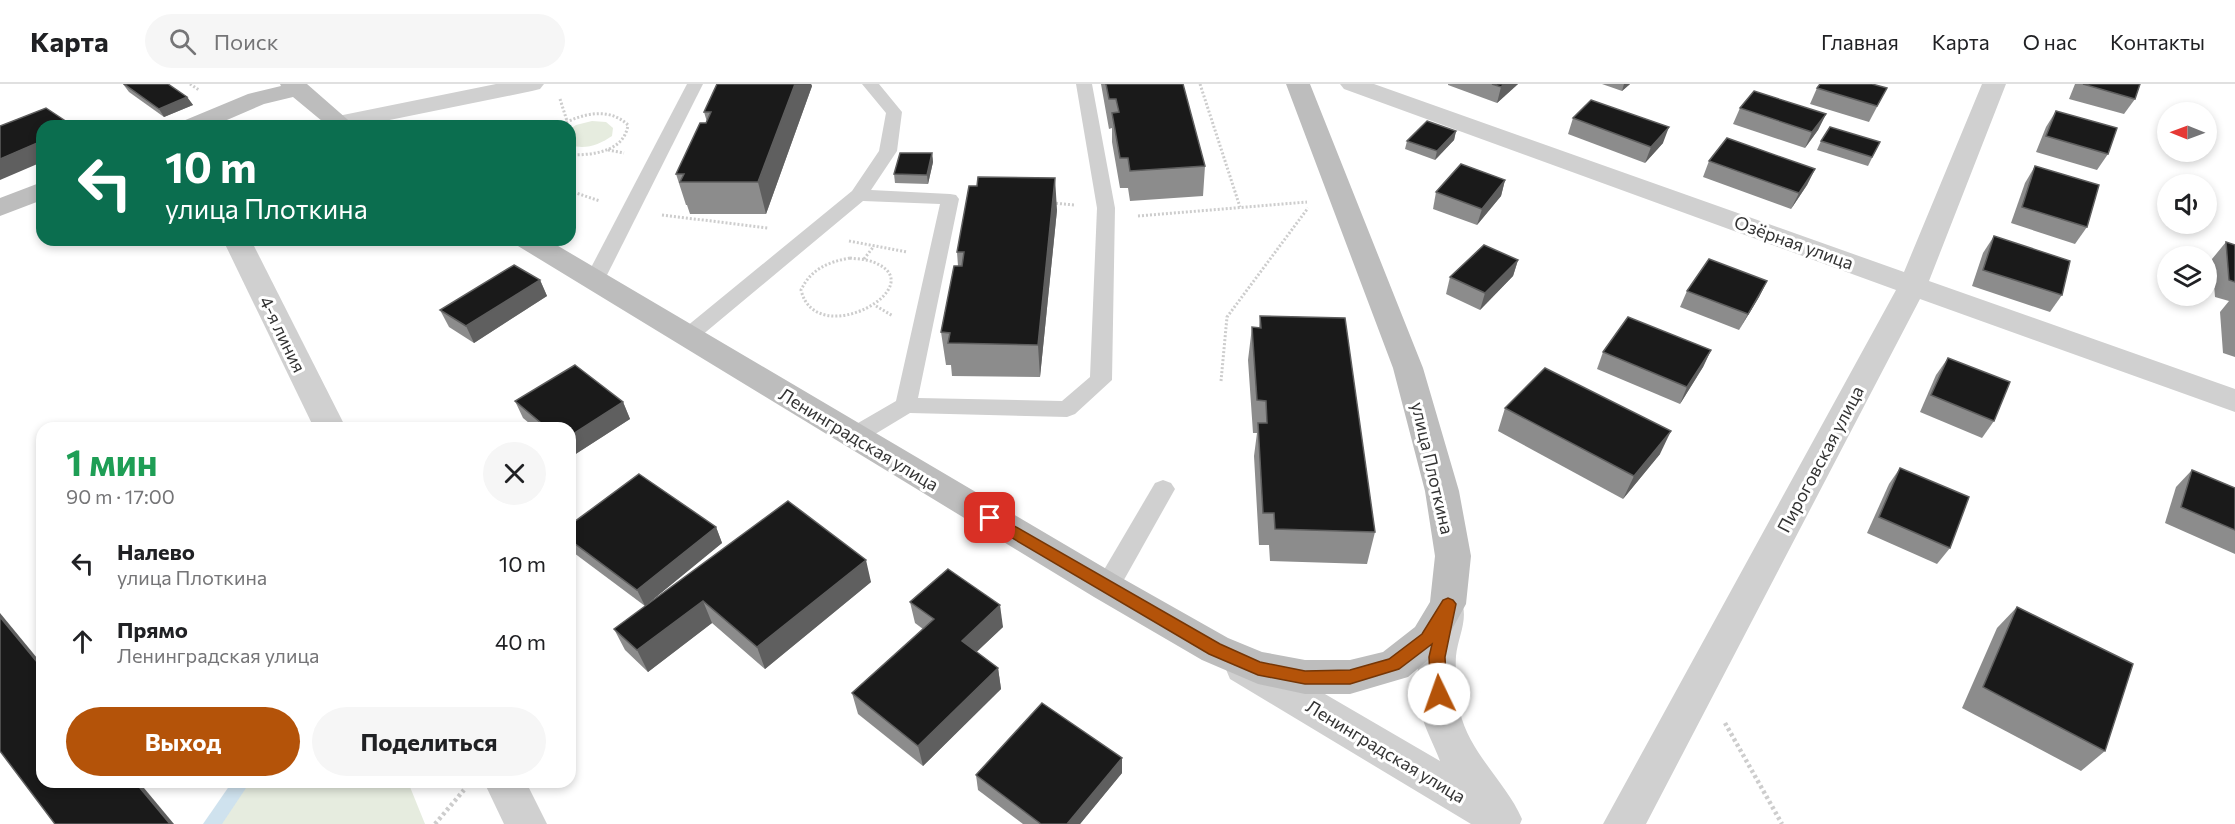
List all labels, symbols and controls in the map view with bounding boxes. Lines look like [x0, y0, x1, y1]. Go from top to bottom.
search box [145, 14, 565, 68]
text: Карта [30, 24, 109, 58]
icon: search [166, 25, 199, 58]
text: Поиск [214, 28, 278, 55]
text: Главная [1821, 29, 1899, 54]
text: Карта [1932, 29, 1990, 54]
text: О нас [2023, 29, 2077, 54]
text: Контакты [2110, 29, 2205, 54]
north arrow [2157, 102, 2217, 162]
map controls [2157, 102, 2217, 306]
text: 10 m [165, 140, 257, 192]
icon: left [66, 144, 144, 222]
button: sound [2157, 174, 2217, 234]
text: улица Плоткина [165, 192, 368, 225]
street label: Озёрная улица [1731, 210, 1857, 274]
button: layers [2157, 246, 2217, 306]
street label: 4-я линия [255, 292, 311, 376]
street label: Пироговская улица [1772, 382, 1868, 536]
street label: Ленинградская улица [775, 383, 943, 495]
street label: улица Плоткина [1407, 400, 1459, 536]
text: 1 мин [66, 439, 158, 483]
button: close [483, 442, 546, 505]
text: 90 m · 17:00 [66, 484, 175, 508]
pin [964, 492, 1015, 543]
icon: arrive [973, 501, 1006, 534]
text: Налево [117, 538, 195, 565]
icon: left [66, 547, 99, 580]
text: 10 m [499, 550, 546, 577]
text: улица Плоткина [117, 565, 267, 589]
text: Прямо [117, 616, 188, 643]
icon: ahead [66, 625, 99, 658]
text: 40 m [495, 628, 546, 655]
text: Ленинградская улица [117, 643, 319, 667]
position arrow [1407, 662, 1471, 726]
street label: Ленинградская улица [1302, 695, 1470, 807]
button: Выход [66, 707, 300, 776]
button: Поделиться [312, 707, 546, 776]

